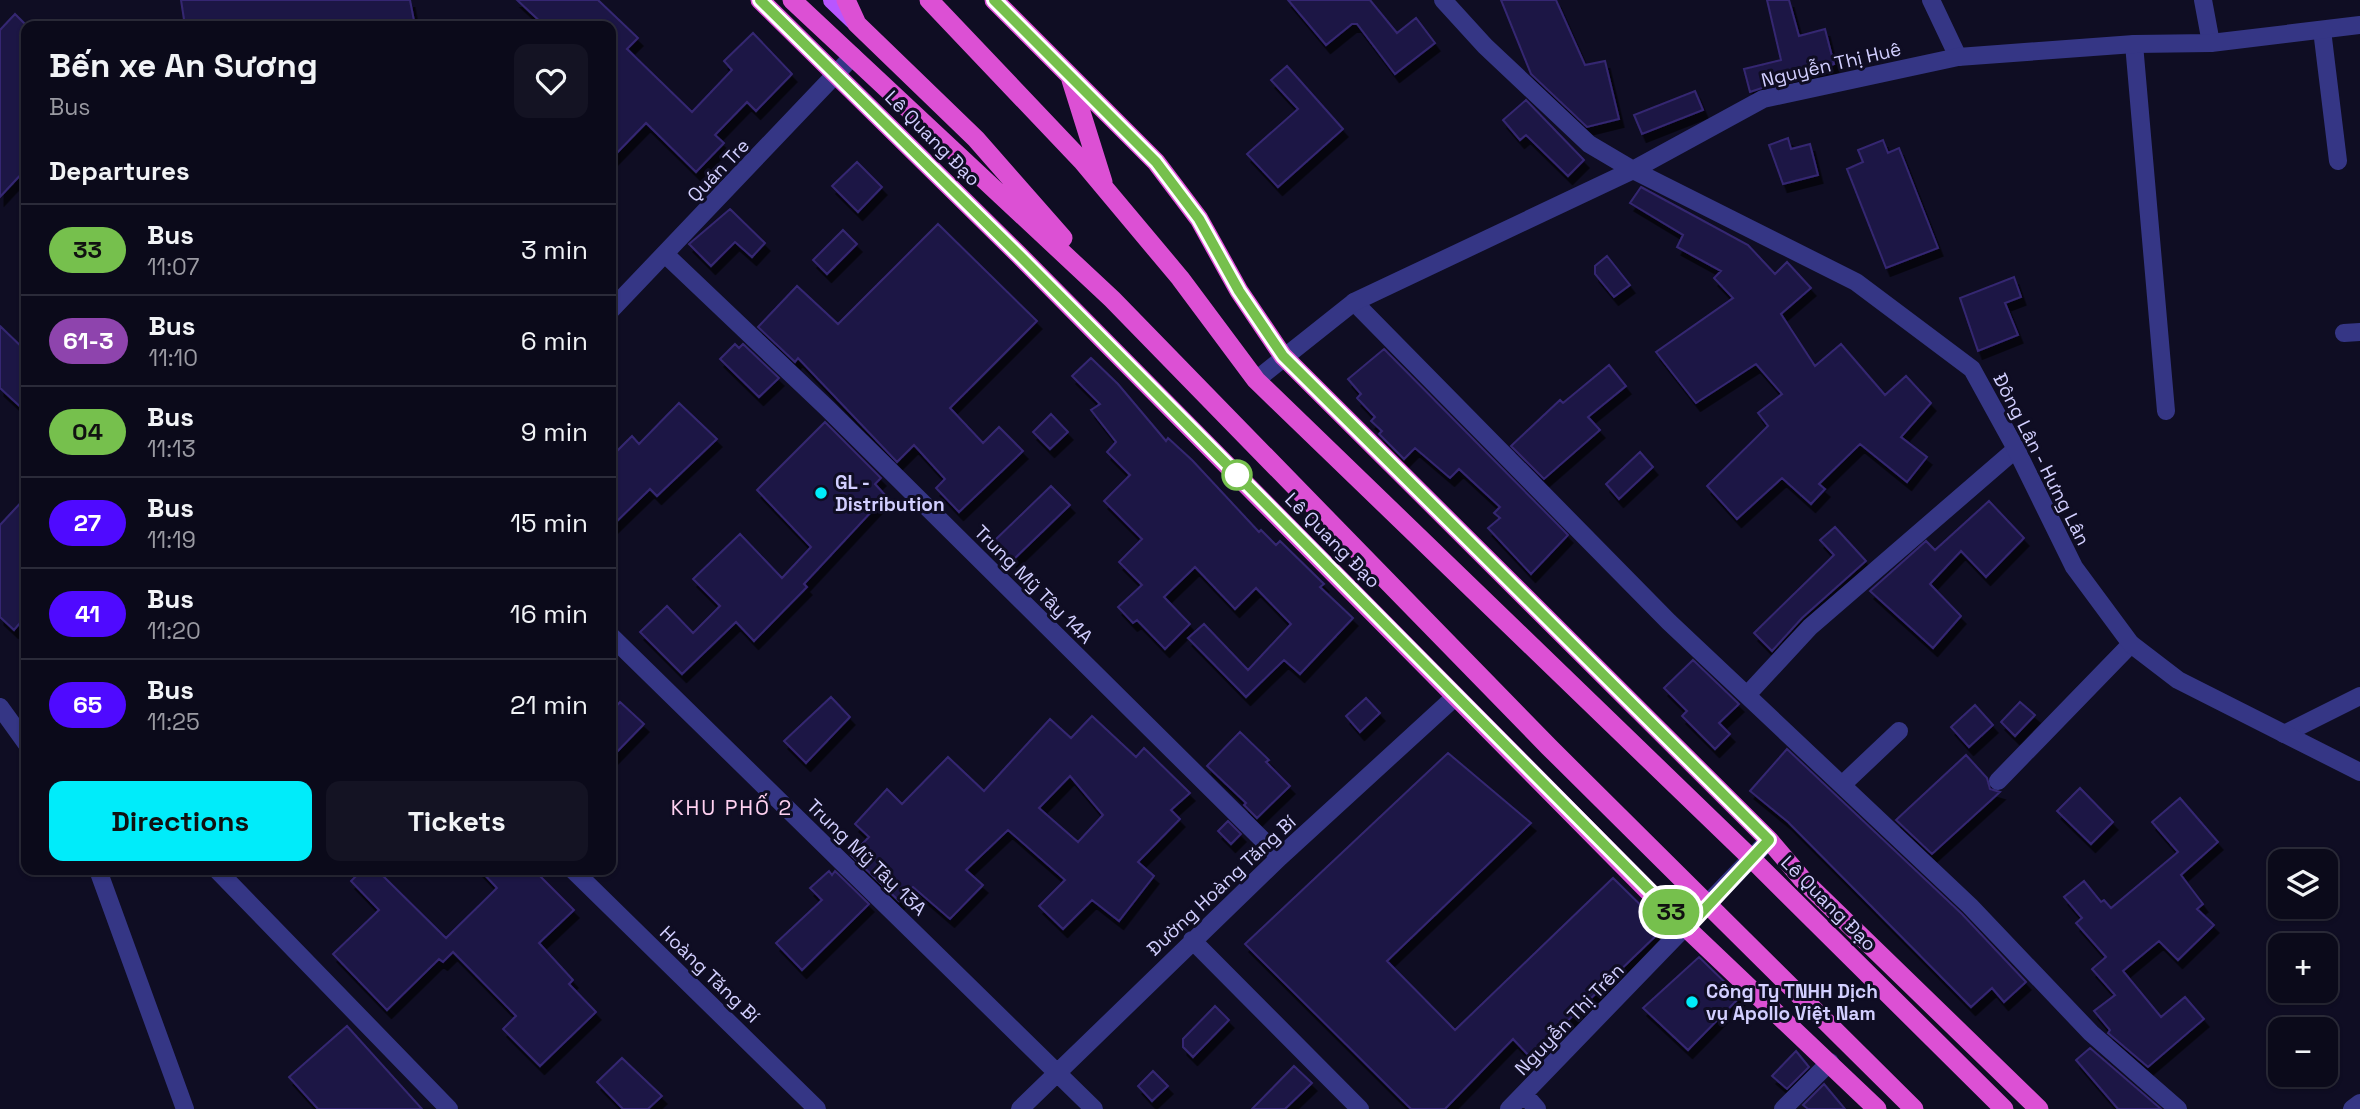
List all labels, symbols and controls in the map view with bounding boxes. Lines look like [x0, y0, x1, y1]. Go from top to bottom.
street label: Nguyễn Thị Huê [1759, 36, 1904, 93]
button: heart [514, 44, 588, 118]
text: Bến xe An Sương [49, 45, 318, 87]
street label: Lê Quang Đạo [879, 85, 986, 192]
text: Bus [49, 92, 90, 122]
street label: Quán Tre [682, 133, 755, 207]
text: Departures [49, 154, 190, 188]
text: Bus [147, 218, 194, 252]
text: 3 min [521, 233, 588, 267]
text: 33 [73, 234, 102, 265]
text: 11:07 [147, 252, 199, 282]
text: Bus [149, 309, 195, 343]
text: 6 min [521, 324, 588, 358]
text: 61-3 [63, 325, 114, 356]
text: 11:10 [149, 343, 198, 373]
street label: Đông Lân - Hưng Lân [1987, 369, 2096, 550]
text: Bus [147, 400, 194, 434]
text: 9 min [521, 415, 588, 449]
text: 04 [72, 416, 103, 447]
text: 11:13 [147, 434, 196, 464]
unlabelled marker [1222, 460, 1252, 490]
place label: GL - Distribution [835, 470, 945, 517]
marker: GL - Distribution [813, 485, 829, 501]
street label: Lê Quang Đạo [1279, 487, 1386, 594]
text: Bus [147, 491, 194, 525]
text: 15 min [510, 506, 588, 540]
text: 27 [74, 507, 101, 538]
street label: Trung Mỹ Tây 14A [969, 520, 1098, 649]
text: 11:19 [147, 525, 196, 555]
text: Bus [147, 582, 194, 616]
text: 16 min [510, 597, 588, 631]
text: 41 [75, 598, 100, 629]
text: 11:20 [147, 616, 201, 646]
text: Bus [147, 673, 194, 707]
text: 21 min [510, 688, 588, 722]
text: 65 [73, 689, 102, 720]
text: 11:25 [147, 707, 200, 737]
button: Directions [49, 781, 312, 861]
button: Tickets [326, 781, 588, 861]
district label: KHU PHỐ 2 [671, 793, 793, 821]
street label: Trung Mỹ Tây 13A [801, 794, 932, 921]
street label: Đường Hoàng Tăng Bí [1141, 809, 1301, 961]
map controls [2268, 849, 2338, 1087]
button: layers [2268, 849, 2338, 919]
street label: Lê Quang Đạo [1775, 850, 1882, 957]
line badge: 33 [1640, 889, 1702, 935]
text: 33 [1656, 896, 1686, 927]
street label: Hoàng Tăng Bí [654, 920, 765, 1029]
button: + [2268, 933, 2338, 1003]
street label: Nguyễn Thị Trên [1509, 958, 1629, 1081]
place label: Công Ty TNHH Dịch vụ Apollo Việt Nam [1706, 979, 1878, 1026]
marker: Công Ty TNHH Dịch vụ Apollo Việt Nam [1684, 994, 1700, 1010]
button: − [2268, 1017, 2338, 1087]

